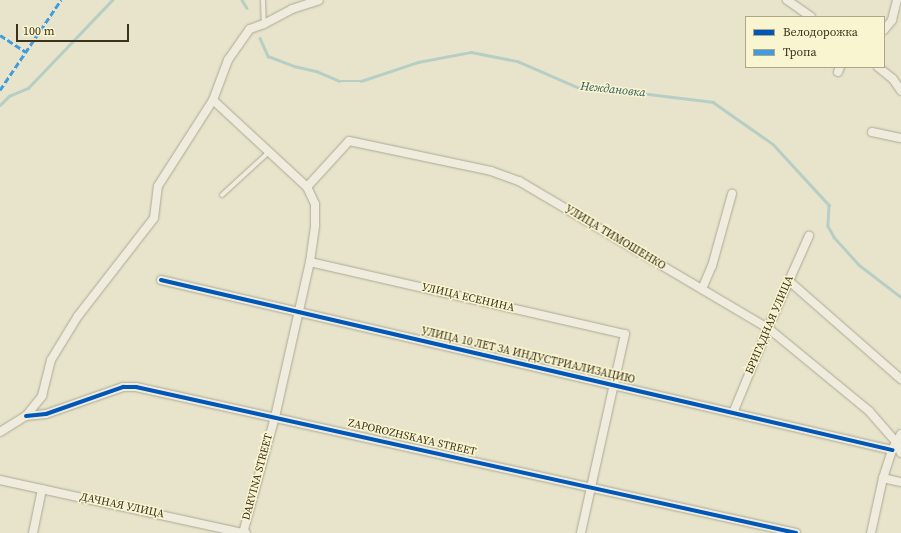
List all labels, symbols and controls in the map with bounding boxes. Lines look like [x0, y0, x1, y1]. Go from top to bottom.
scale bar [18, 16, 131, 42]
legend [745, 16, 885, 68]
text: 100 m [23, 23, 55, 39]
text: Велодорожка [783, 24, 858, 40]
text: Тропа [783, 44, 817, 60]
water label: Неждановка [580, 79, 646, 101]
street label: УЛИЦА ТИМОШЕНКО [562, 203, 668, 273]
street label: БРИГАДНАЯ УЛИЦА [743, 274, 797, 376]
street label: УЛИЦА ЕСЕНИНА [420, 281, 516, 315]
street label: УЛИЦА 10 ЛЕТ ЗА ИНДУСТРИАЛИЗАЦИЮ [420, 325, 636, 387]
street label: ZAPOROZHSKAYA STREET [347, 417, 477, 459]
street label: DARVINA STREET [240, 432, 276, 522]
street label: ДАЧНАЯ УЛИЦА [79, 491, 165, 521]

